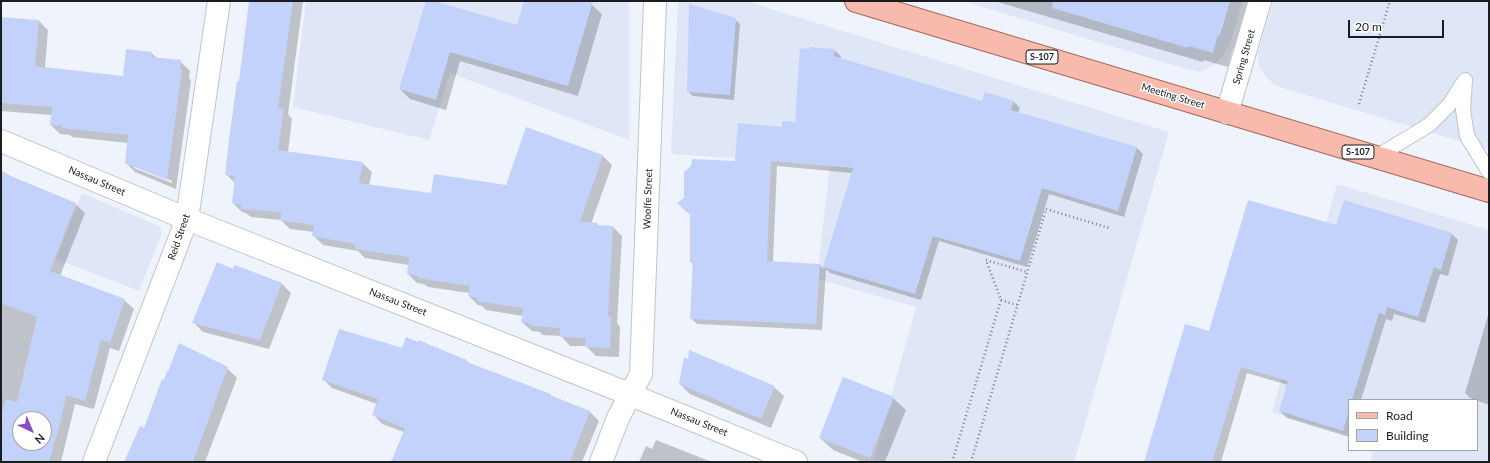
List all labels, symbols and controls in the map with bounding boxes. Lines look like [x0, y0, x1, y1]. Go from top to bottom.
scale bar [1350, 12, 1446, 38]
text: 20 m [1355, 19, 1382, 34]
street label: Spring Street [1230, 28, 1258, 86]
road number: S-107 [1026, 50, 1058, 64]
street label: Meeting Street [1140, 81, 1206, 111]
road number: S-107 [1342, 145, 1374, 159]
street label: Nassau Street [67, 164, 127, 198]
street label: Woolfe Street [641, 168, 655, 230]
street label: Reid Street [165, 212, 193, 262]
street label: Nassau Street [368, 286, 428, 318]
legend [1348, 399, 1478, 451]
street label: Nassau Street [669, 405, 729, 439]
text: Road [1386, 408, 1413, 423]
north arrow [12, 411, 52, 451]
text: Building [1386, 428, 1429, 443]
text: N [32, 432, 48, 447]

